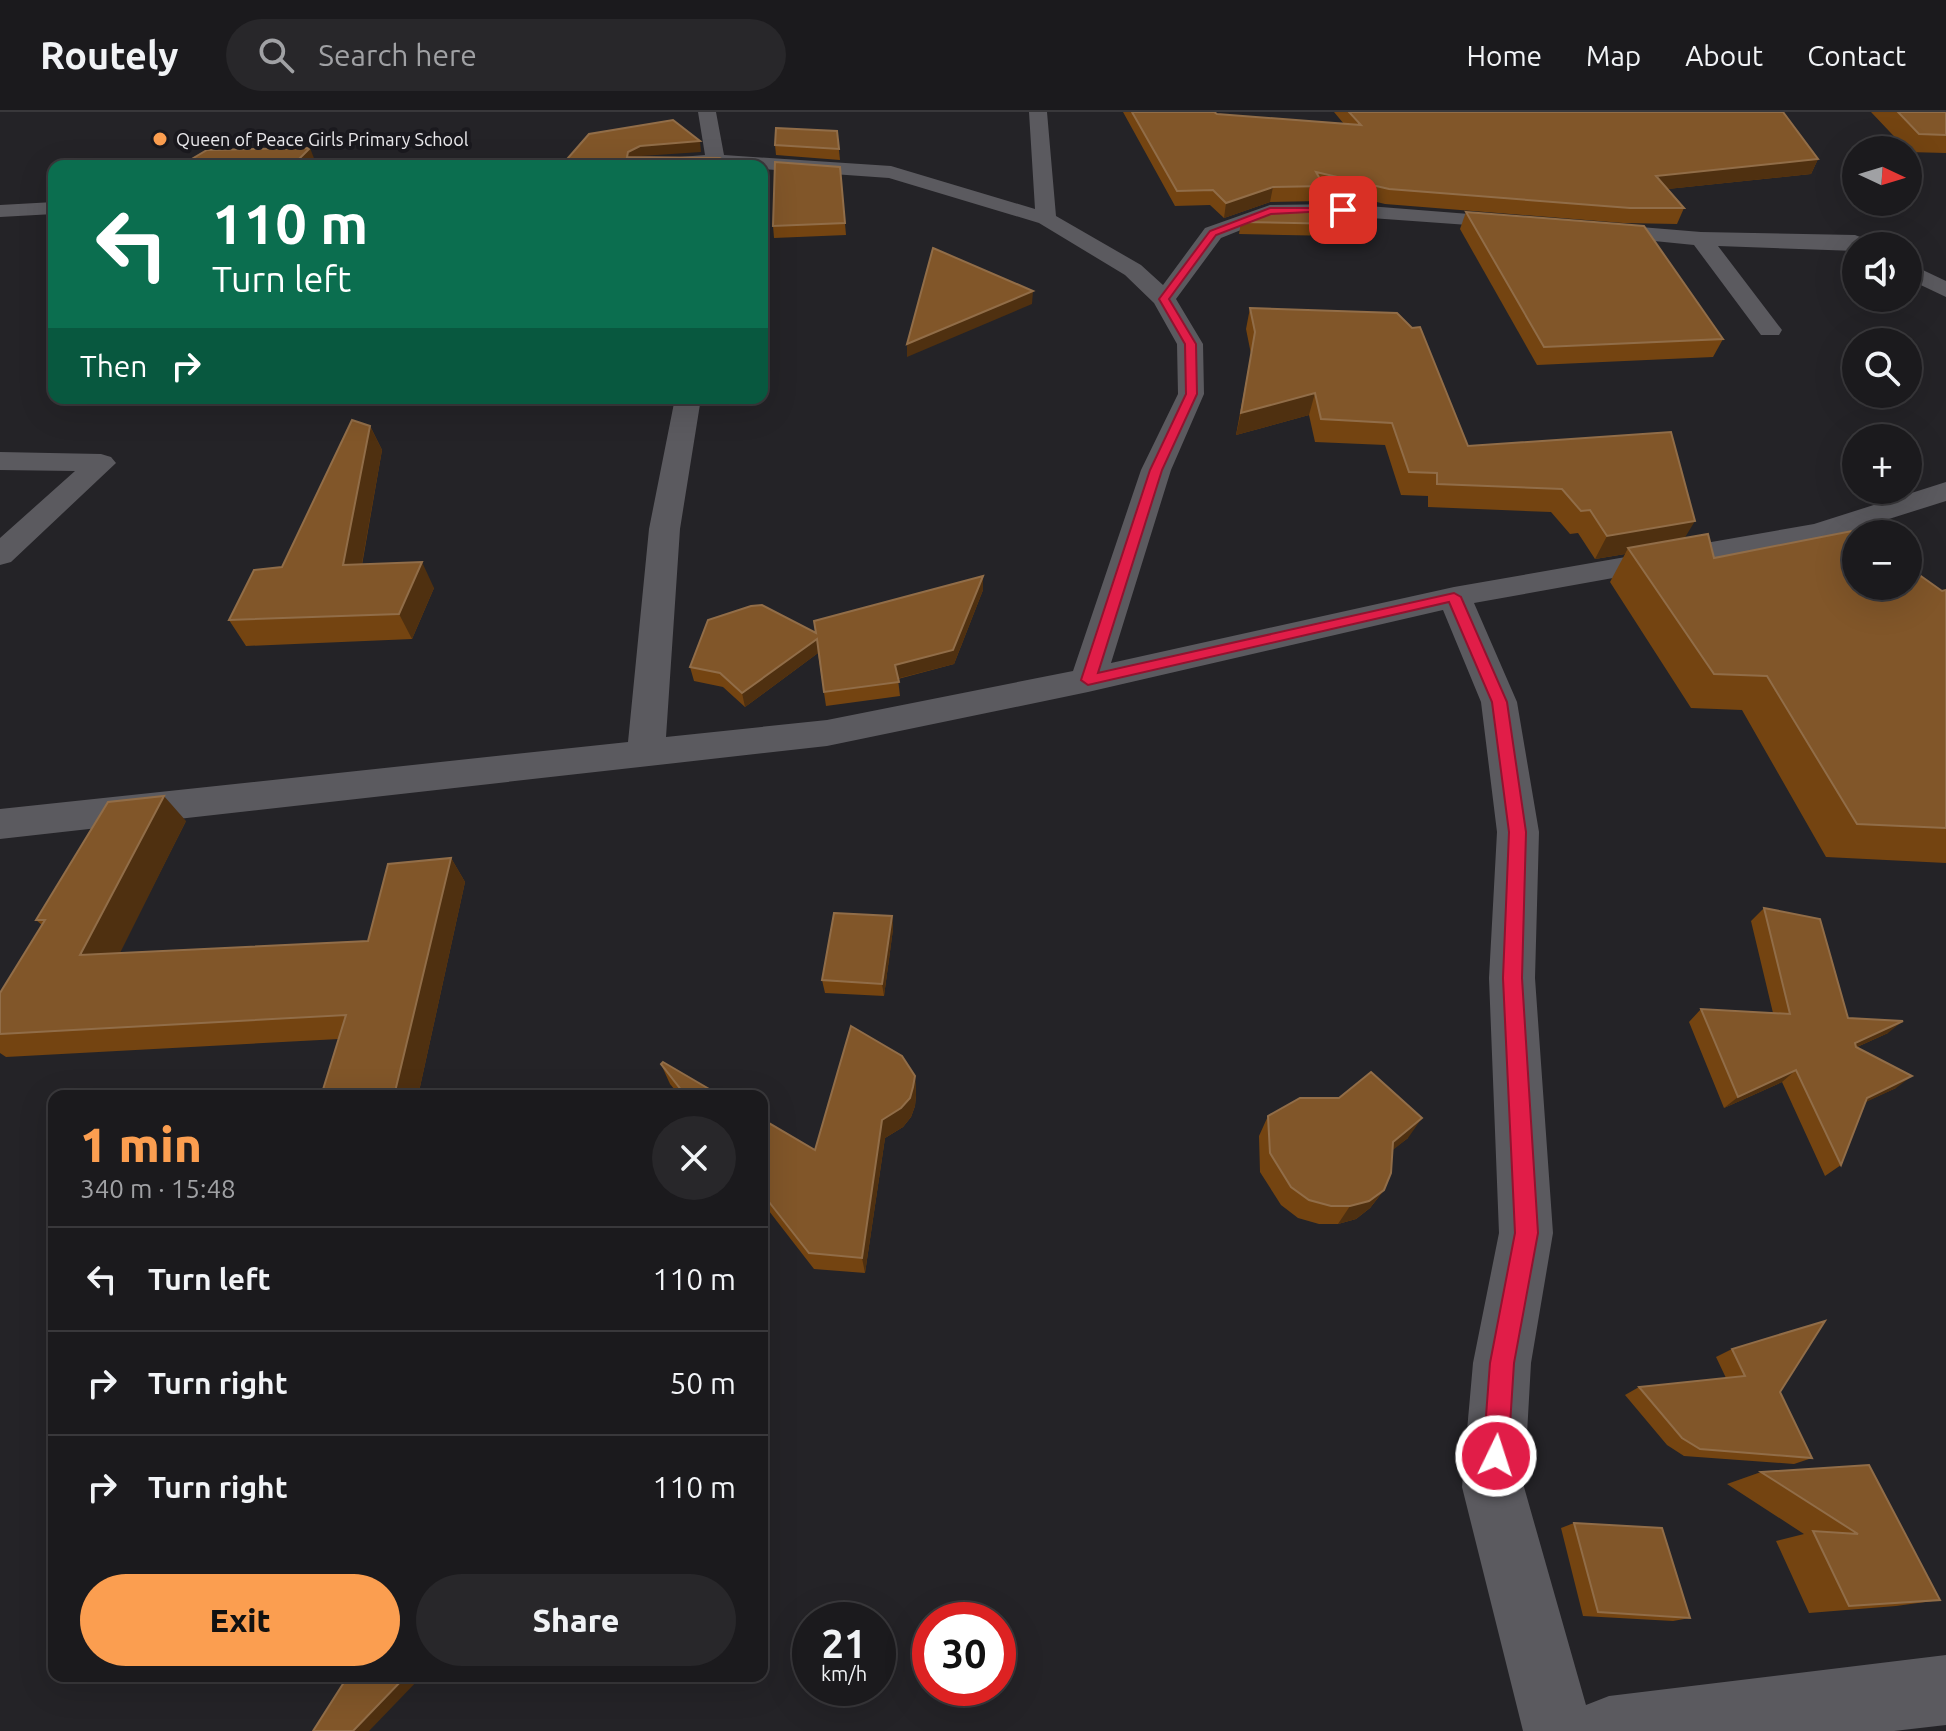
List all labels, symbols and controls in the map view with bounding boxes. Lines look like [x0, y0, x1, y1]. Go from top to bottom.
search box [226, 19, 786, 91]
icon: search [254, 33, 298, 77]
text: Routely [40, 34, 178, 76]
text: Search here [318, 38, 477, 72]
text: Home [1467, 40, 1542, 71]
text: Map [1586, 40, 1641, 71]
text: About [1685, 40, 1763, 71]
text: Contact [1807, 40, 1906, 71]
place label: Queen of Peace Girls Primary School [176, 129, 469, 150]
marker: Queen of Peace Girls Primary School [151, 130, 169, 148]
north arrow [1842, 136, 1922, 216]
map controls [1842, 136, 1922, 600]
pin [1309, 176, 1377, 244]
icon: arrive [1321, 188, 1365, 232]
icon: left [80, 192, 184, 296]
text: 110 m [212, 192, 368, 255]
button: sound [1842, 232, 1922, 312]
text: Turn left [212, 258, 351, 299]
button: search [1842, 328, 1922, 408]
icon: right [164, 344, 208, 388]
text: Then [80, 349, 148, 383]
button: + [1842, 424, 1922, 504]
button: − [1842, 520, 1922, 600]
button: close [652, 1116, 736, 1200]
text: 1 min [80, 1117, 202, 1171]
text: 340 m · 15:48 [80, 1174, 236, 1203]
icon: left [80, 1257, 124, 1301]
text: Turn left [148, 1262, 270, 1296]
text: 110 m [652, 1262, 736, 1296]
icon: right [80, 1361, 124, 1405]
text: Turn right [148, 1366, 288, 1400]
text: 50 m [669, 1366, 736, 1400]
position arrow [1454, 1414, 1538, 1498]
icon: right [80, 1465, 124, 1509]
text: Turn right [148, 1470, 288, 1504]
text: 110 m [652, 1470, 736, 1504]
button: Exit [80, 1574, 400, 1666]
button: Share [416, 1574, 736, 1666]
speed limit sign: 30 [912, 1602, 1016, 1706]
text: 21 [821, 1621, 867, 1666]
text: km/h [821, 1662, 867, 1685]

